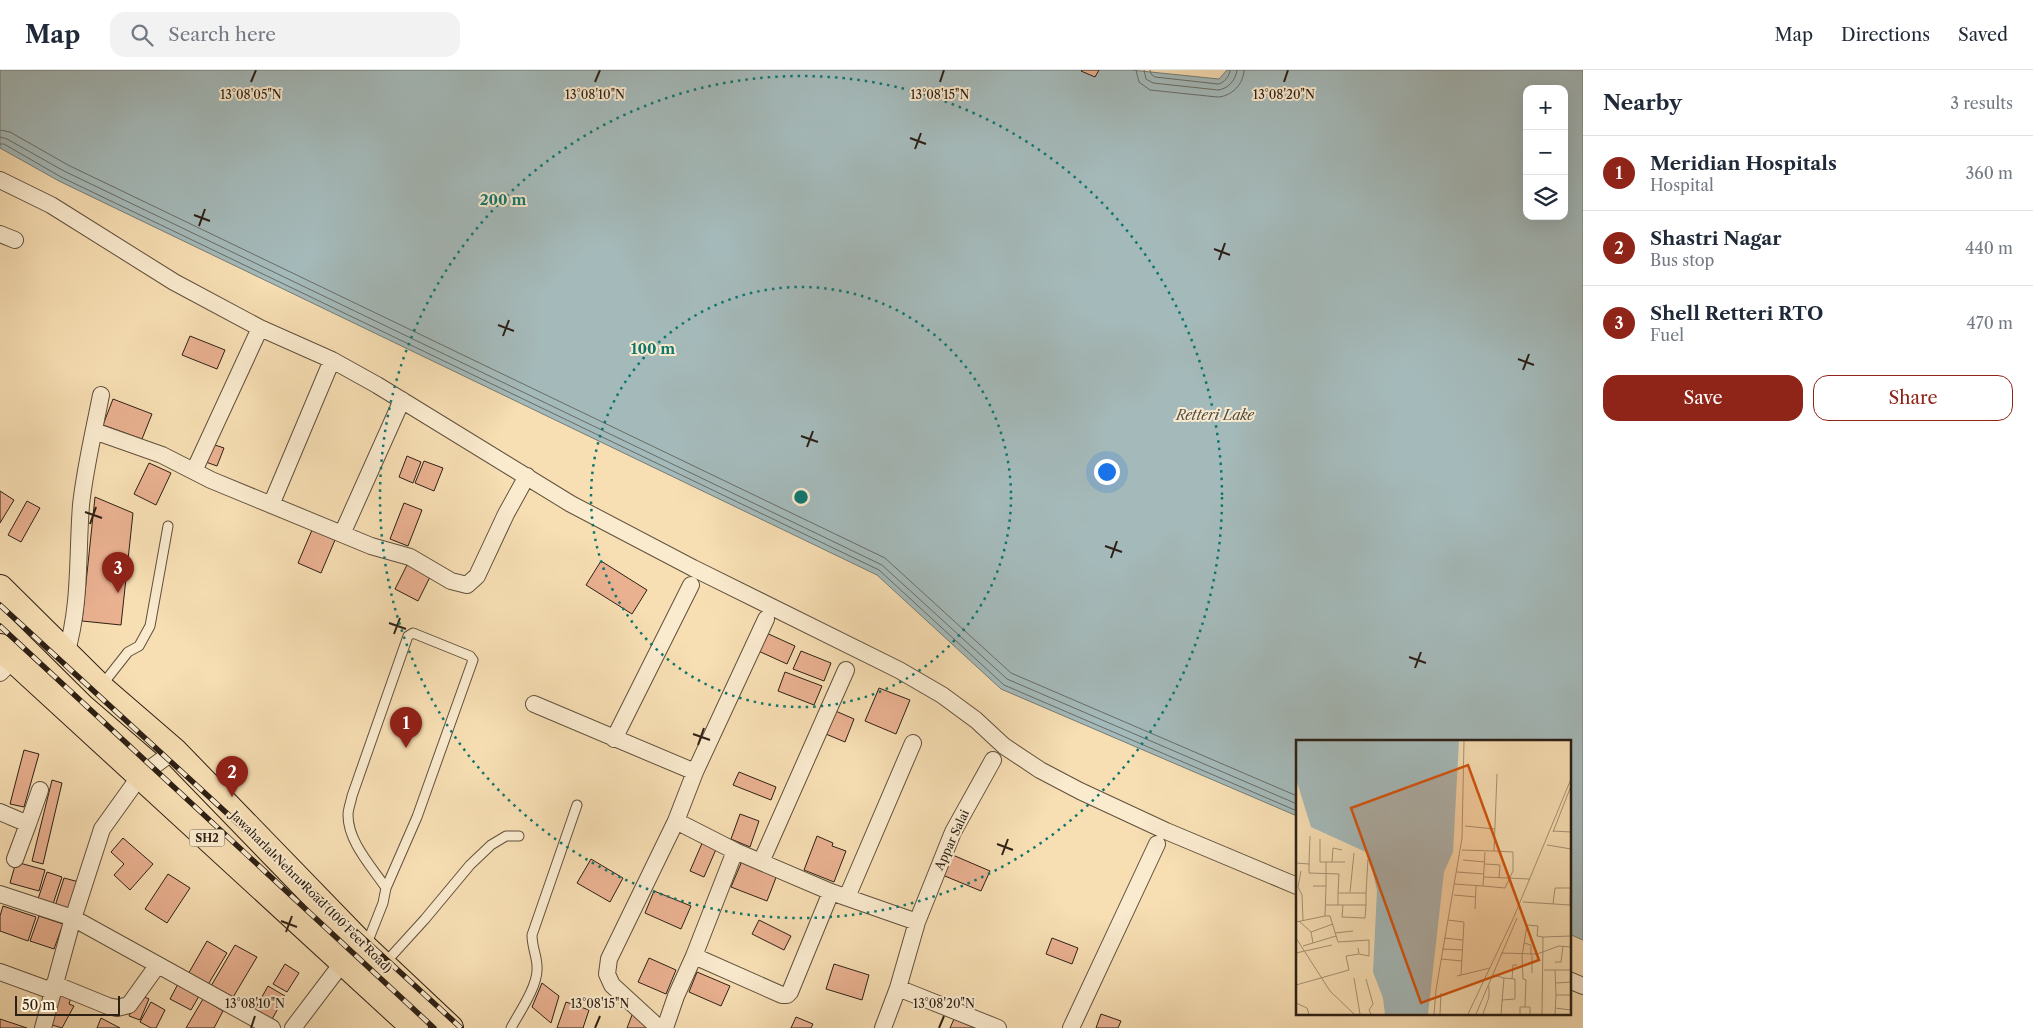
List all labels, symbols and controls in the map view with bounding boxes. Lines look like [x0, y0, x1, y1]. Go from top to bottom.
search box [110, 12, 460, 57]
text: Map [25, 20, 80, 49]
icon: search [128, 21, 156, 49]
text: Search here [168, 23, 276, 46]
text: Map [1774, 24, 1813, 46]
text: Directions [1841, 24, 1930, 46]
text: Saved [1958, 24, 2008, 46]
map controls [1523, 85, 1568, 220]
button: + [1523, 85, 1568, 130]
text: 13°08'05"N [220, 87, 282, 102]
text: 13°08'10"N [565, 87, 625, 102]
text: 13°08'15"N [911, 87, 970, 102]
text: 13°08'20"N [1253, 87, 1315, 102]
text: Nearby [1603, 90, 1682, 115]
text: 3 results [1950, 93, 2013, 113]
button: − [1523, 130, 1568, 175]
text: Meridian Hospitals [1650, 152, 1837, 175]
text: 1 [1615, 163, 1623, 183]
text: 360 m [1966, 163, 2013, 183]
button: layers [1523, 175, 1568, 220]
text: Hospital [1650, 175, 1714, 195]
text: 200 m [480, 190, 526, 209]
text: Shastri Nagar [1650, 227, 1782, 250]
text: 2 [1614, 238, 1624, 258]
text: 440 m [1965, 238, 2013, 258]
text: Bus stop [1650, 250, 1714, 270]
text: Shell Retteri RTO [1650, 302, 1823, 325]
text: 3 [1614, 313, 1624, 333]
text: 470 m [1967, 313, 2013, 333]
text: Fuel [1650, 325, 1684, 345]
text: 100 m [631, 339, 675, 358]
button: Save [1603, 375, 1803, 421]
button: Share [1813, 375, 2013, 421]
water label: Retteri Lake [1175, 406, 1255, 424]
your location [1094, 459, 1120, 485]
centre of rings [792, 488, 810, 506]
pin: 3 [102, 552, 134, 593]
pin: 1 [390, 707, 422, 748]
inset map [1296, 740, 1570, 1016]
pin: 2 [216, 756, 248, 797]
street label: Jawaharlal Nehru Road (100 Feet Road) [226, 806, 396, 976]
street label: Appar Salai [931, 807, 972, 873]
road number: SH2 [190, 830, 224, 846]
scale bar [15, 993, 120, 1016]
text: 50 m [22, 996, 55, 1014]
text: 13°08'10"N [225, 996, 285, 1011]
text: 13°08'15"N [571, 996, 630, 1011]
text: 13°08'20"N [913, 996, 975, 1011]

